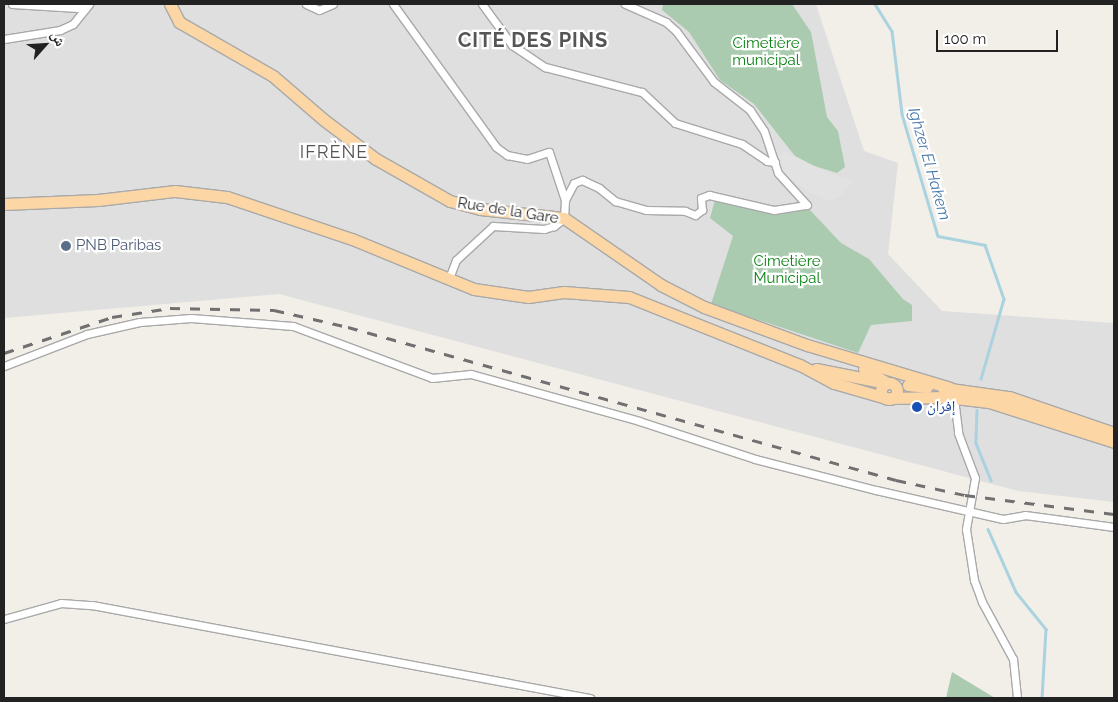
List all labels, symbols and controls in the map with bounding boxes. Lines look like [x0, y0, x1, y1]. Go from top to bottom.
north arrow [20, 20, 70, 70]
scale bar [938, 20, 1060, 52]
text: ش [48, 28, 69, 49]
district label: CITÉ DES PINS [456, 28, 610, 52]
text: 100 m [944, 30, 986, 48]
park label: Cimetière municipal [732, 34, 800, 69]
water label: Ighzer El Hakem [904, 105, 954, 223]
district label: IFRÈNE [299, 141, 369, 163]
street label: Rue de la Gare [456, 194, 560, 228]
place label: PNB Paribas [76, 237, 161, 255]
marker: PNB Paribas [60, 240, 72, 252]
park label: Cimetière Municipal [753, 252, 821, 287]
place label: إفران [927, 398, 955, 416]
marker: إفران [911, 401, 923, 413]

